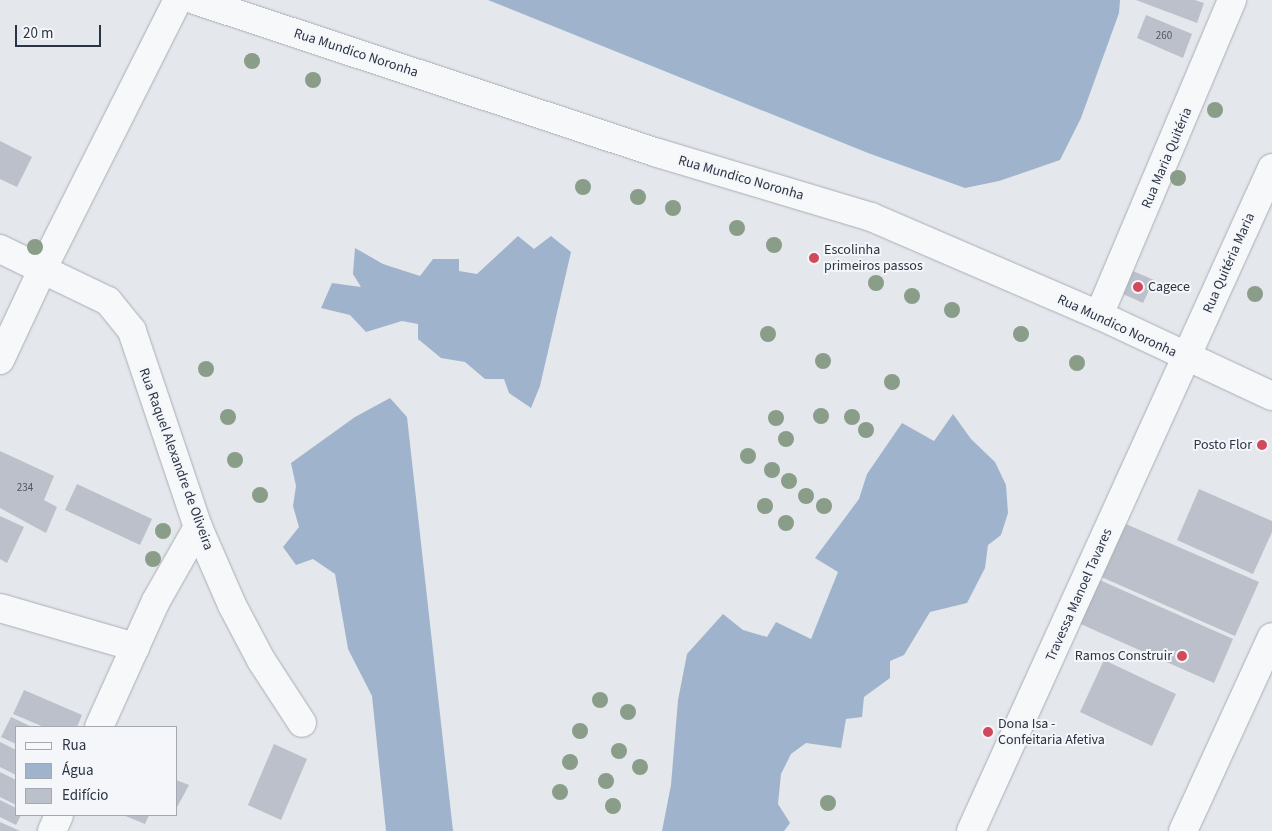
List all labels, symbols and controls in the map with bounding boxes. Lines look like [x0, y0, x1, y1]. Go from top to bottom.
scale bar [18, 15, 104, 47]
text: 20 m [23, 23, 53, 44]
street label: Rua Mundico Noronha [292, 25, 420, 81]
house number: 260 [1156, 29, 1172, 43]
street label: Rua Maria Quitéria [1138, 105, 1196, 211]
street label: Rua Mundico Noronha [676, 152, 806, 204]
street label: Rua Quitéria Maria [1199, 210, 1259, 316]
place label: Escolinha primeiros passos [824, 242, 923, 274]
marker: Escolinha primeiros passos [808, 252, 820, 264]
place label: Cagece [1148, 279, 1190, 295]
marker: Cagece [1132, 281, 1144, 293]
street label: Rua Mundico Noronha [1055, 291, 1179, 361]
street label: Rua Raquel Alexandre de Oliveira [135, 366, 217, 552]
place label: Posto Flor [1193, 437, 1252, 453]
marker: Posto Flor [1256, 439, 1268, 451]
house number: 234 [17, 481, 33, 495]
street label: Travessa Manoel Tavares [1042, 526, 1116, 664]
place label: Ramos Construir [1075, 648, 1172, 664]
marker: Ramos Construir [1176, 650, 1188, 662]
place label: Dona Isa - Confeitaria Afetiva [998, 716, 1105, 749]
legend [15, 726, 178, 816]
marker: Dona Isa - Confeitaria Afetiva [982, 726, 994, 738]
text: Rua [62, 735, 86, 756]
text: Água [62, 760, 93, 781]
text: Edifício [62, 785, 109, 806]

